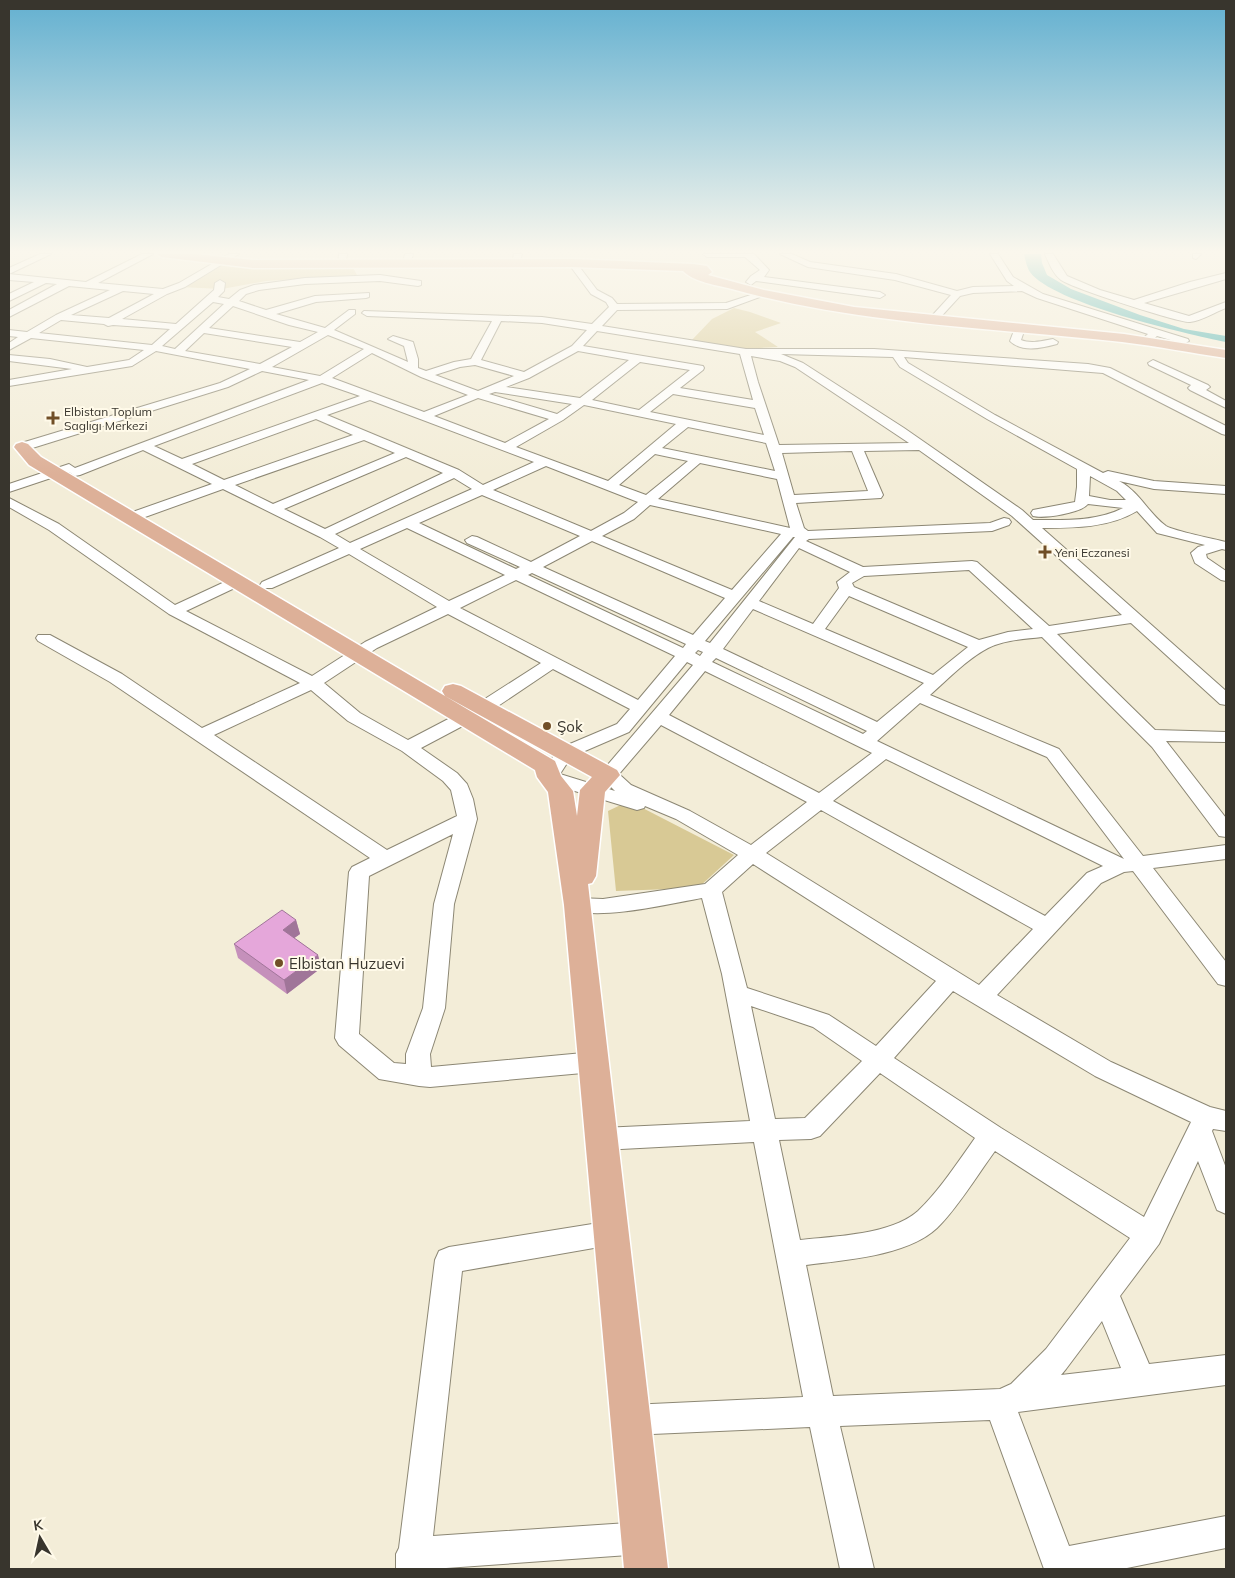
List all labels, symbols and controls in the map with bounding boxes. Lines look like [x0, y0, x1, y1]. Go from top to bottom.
place label: Elbistan Toplum Saglıgı Merkezi [64, 404, 152, 433]
marker: Elbistan Toplum Saglıgı Merkezi [46, 411, 60, 425]
place label: Yeni Eczanesi [1054, 545, 1130, 560]
marker: Yeni Eczanesi [1039, 546, 1051, 558]
place label: Şok [557, 717, 583, 736]
marker: Şok [541, 720, 553, 732]
place label: Elbistan Huzuevi [289, 954, 404, 973]
marker: Elbistan Huzuevi [273, 957, 285, 969]
north arrow [15, 1513, 65, 1563]
text: K [32, 1515, 45, 1535]

